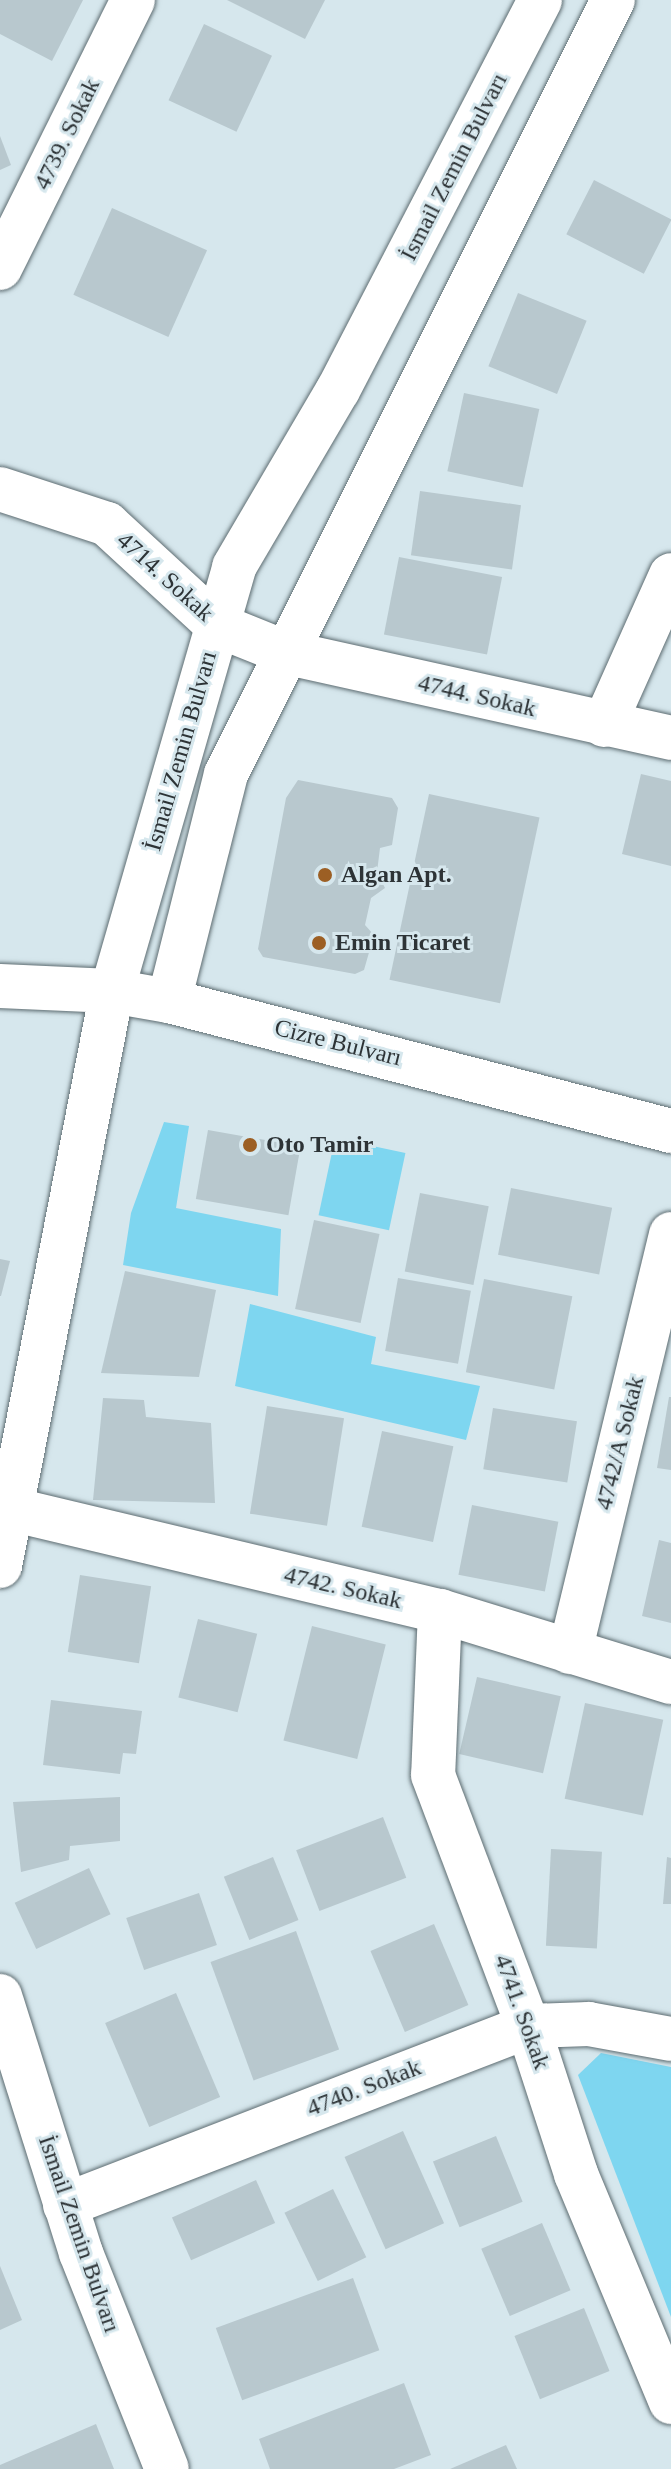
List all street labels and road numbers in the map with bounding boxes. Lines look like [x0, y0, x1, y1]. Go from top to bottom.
street label: İsmail Zemin Bulvarı [394, 68, 514, 266]
street label: 4739. Sokak [28, 74, 106, 194]
street label: 4714. Sokak [111, 526, 219, 628]
street label: İsmail Zemin Bulvarı [139, 648, 223, 854]
street label: 4744. Sokak [415, 668, 539, 724]
street label: Cizre Bulvarı [271, 1013, 405, 1073]
street label: 4742/A Sokak [589, 1373, 651, 1513]
street label: 4742. Sokak [281, 1560, 405, 1616]
street label: 4741. Sokak [488, 1951, 556, 2073]
street label: 4740. Sokak [303, 2053, 425, 2123]
street label: İsmail Zemin Bulvarı [32, 2132, 126, 2336]

